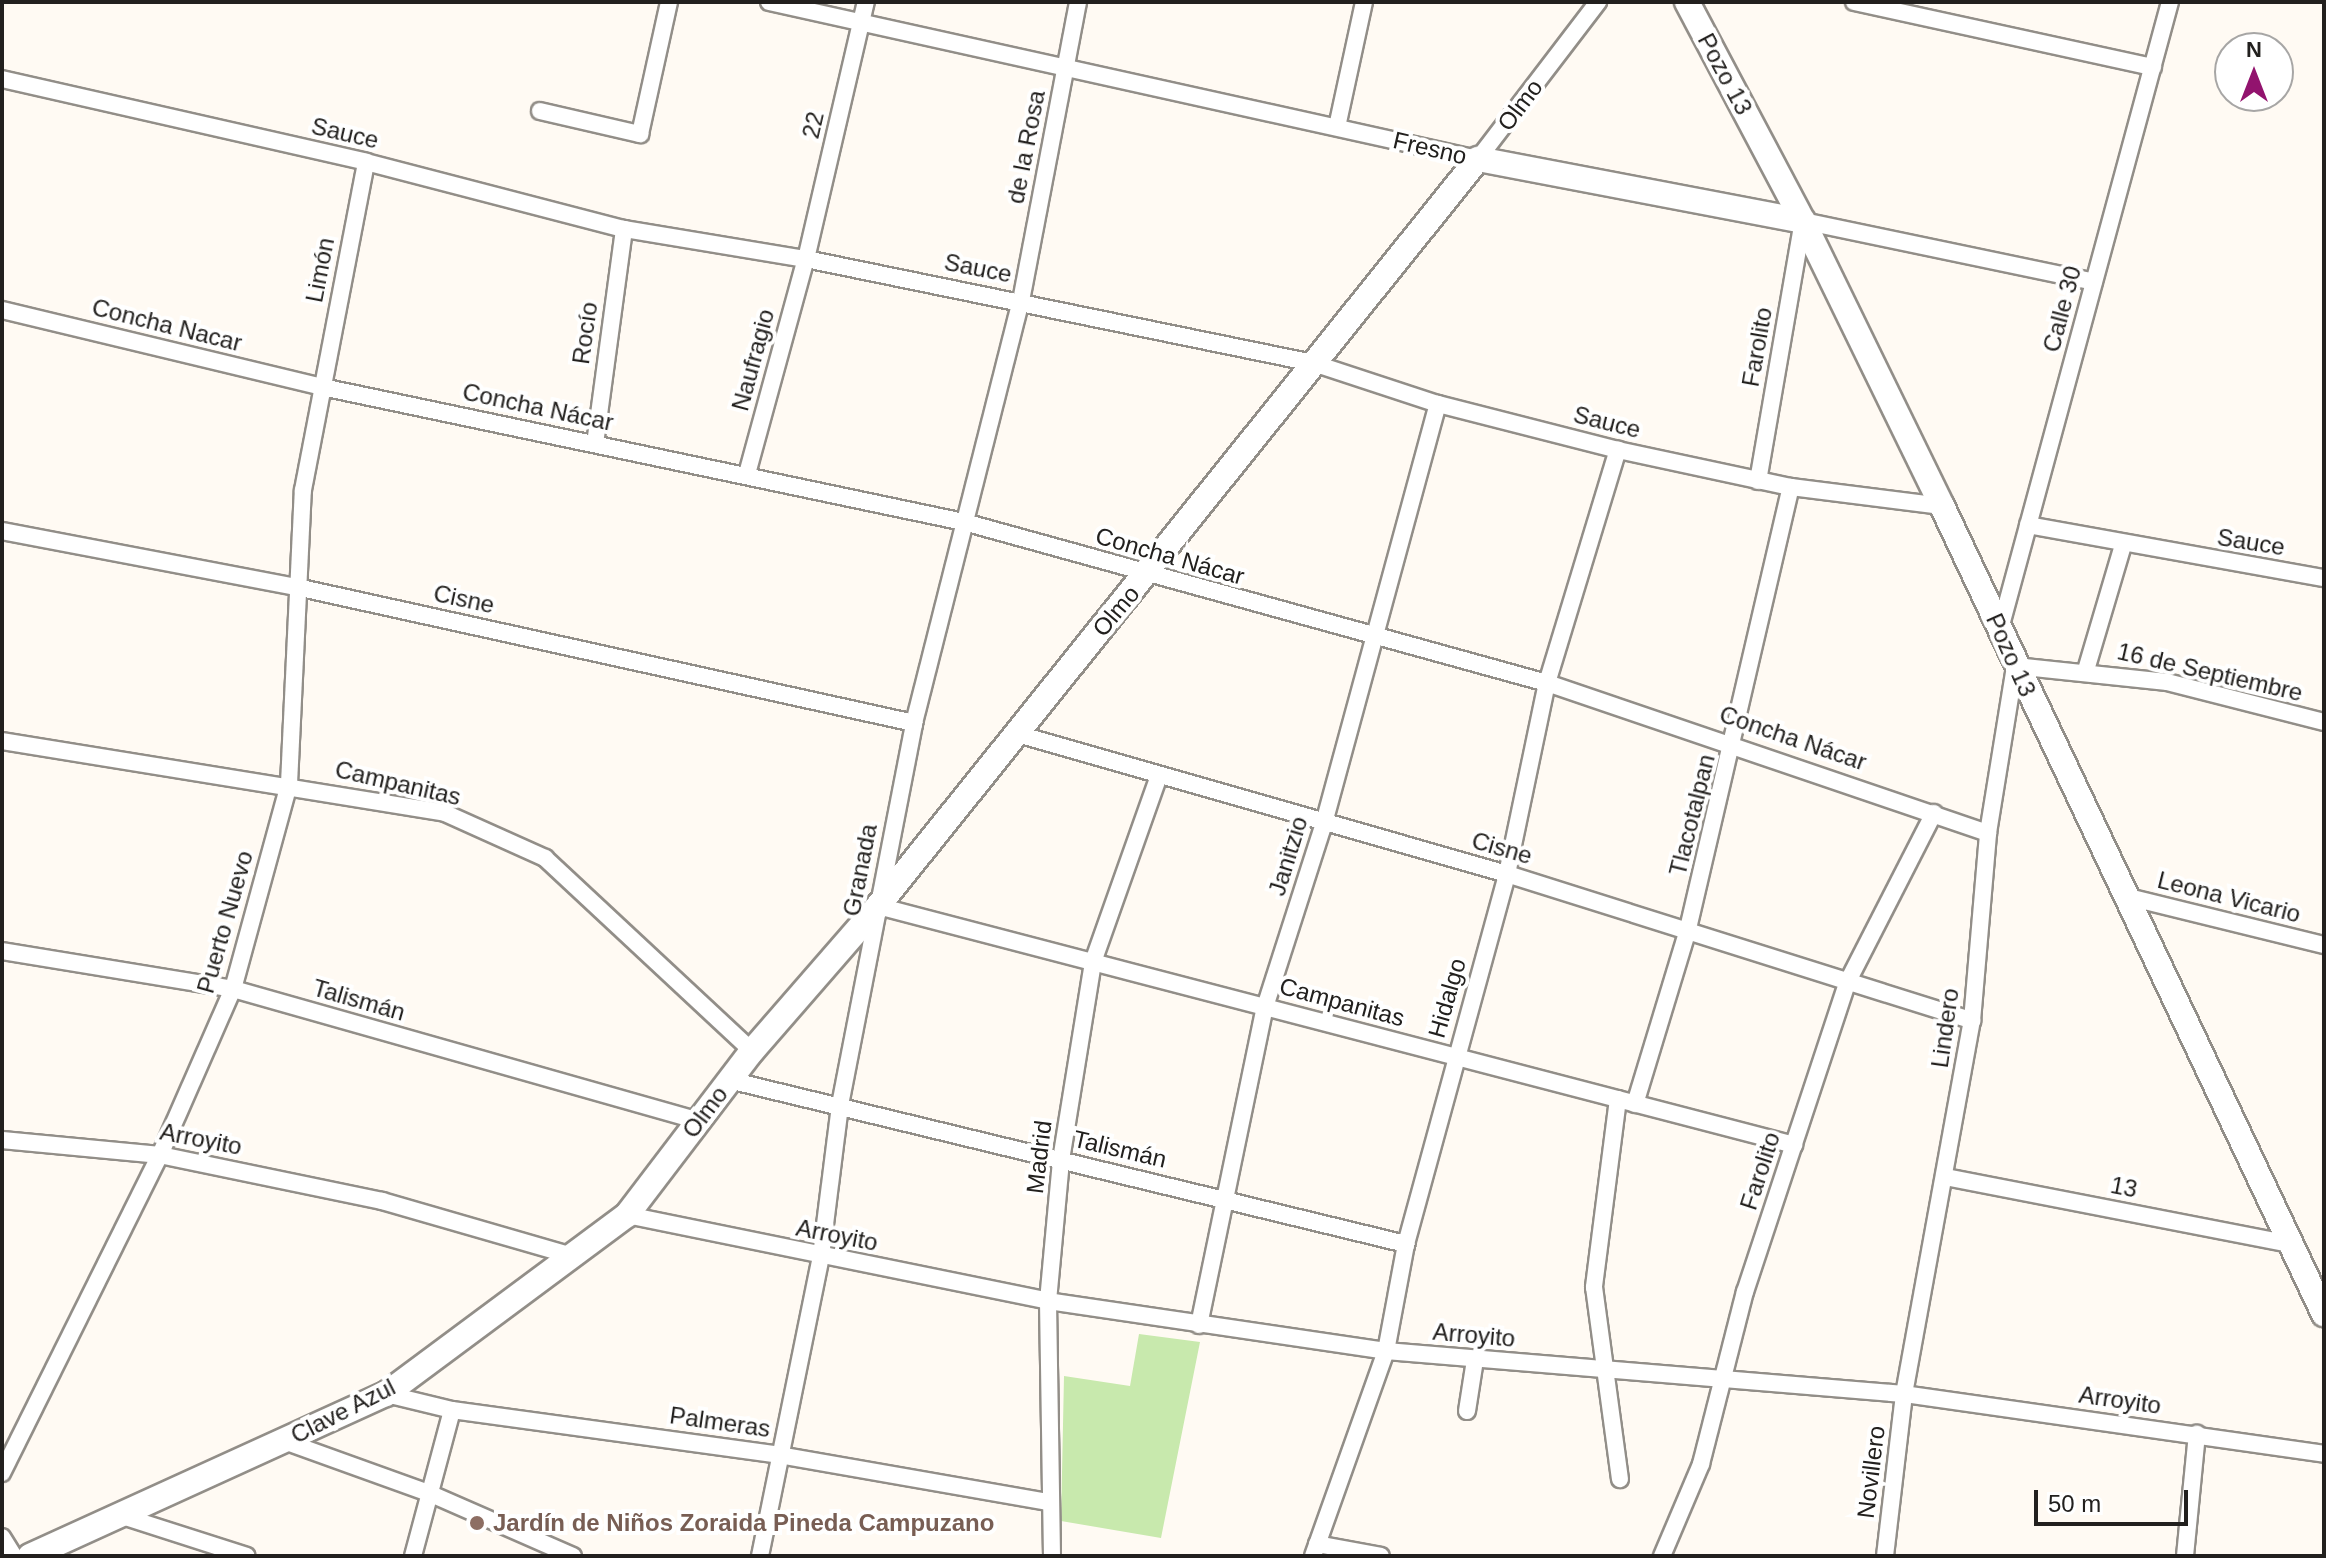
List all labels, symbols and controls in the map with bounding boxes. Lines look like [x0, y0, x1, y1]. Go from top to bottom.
street label: Pozo 13 [1692, 28, 1758, 120]
north arrow [2214, 32, 2294, 112]
text: N [2246, 37, 2262, 62]
street label: Olmo [1491, 73, 1549, 137]
street label: de la Rosa [1001, 88, 1051, 206]
street label: 22 [796, 109, 830, 141]
street label: Sauce [309, 111, 381, 155]
street label: Fresno [1390, 126, 1470, 170]
street label: Limón [300, 235, 340, 305]
street label: Sauce [942, 247, 1014, 289]
street label: Calle 30 [2037, 263, 2087, 355]
street label: Concha Nacar [89, 292, 245, 358]
street label: Rocío [566, 300, 604, 366]
street label: Farolito [1736, 305, 1778, 389]
street label: Naufragio [726, 306, 780, 414]
street label: Concha Nácar [460, 377, 616, 437]
street label: Sauce [1571, 400, 1643, 444]
street label: Concha Nácar [1092, 521, 1248, 591]
street label: Sauce [2215, 522, 2287, 562]
street label: Cisne [431, 579, 497, 619]
street label: Olmo [1087, 580, 1145, 642]
street label: Pozo 13 [1980, 609, 2042, 701]
street label: 16 de Septiembre [2114, 637, 2306, 707]
street label: Concha Nácar [1716, 699, 1870, 777]
street label: Tlacotalpan [1663, 751, 1721, 879]
street label: Campanitas [332, 755, 464, 811]
street label: Janitzio [1262, 813, 1314, 899]
street label: Granada [837, 821, 883, 919]
street label: Cisne [1469, 826, 1535, 870]
street label: Puerto Nuevo [191, 847, 259, 997]
street label: Leona Vicario [2155, 865, 2303, 929]
street label: Hidalgo [1422, 955, 1472, 1041]
street label: Campanitas [1276, 972, 1408, 1032]
street label: Talismán [310, 973, 408, 1027]
street label: Lindero [1925, 986, 1965, 1070]
street label: Olmo [676, 1080, 734, 1144]
street label: Arroyito [158, 1117, 244, 1161]
street label: Madrid [1020, 1119, 1058, 1195]
street label: Talismán [1071, 1124, 1169, 1174]
street label: Farolito [1734, 1128, 1786, 1214]
street label: 13 [2108, 1170, 2140, 1204]
street label: Arroyito [794, 1213, 880, 1257]
street label: Arroyito [1432, 1317, 1516, 1353]
street label: Clave Azul [285, 1372, 401, 1450]
street label: Arroyito [2077, 1380, 2163, 1420]
street label: Palmeras [668, 1401, 772, 1443]
street label: Novillero [1851, 1424, 1891, 1520]
scale bar [2038, 1474, 2192, 1524]
text: 50 m [2048, 1490, 2101, 1517]
place label: Jardín de Niños Zoraida Pineda Campuzano [493, 1509, 994, 1537]
marker: Jardín de Niños Zoraida Pineda Campuzano [468, 1514, 486, 1532]

